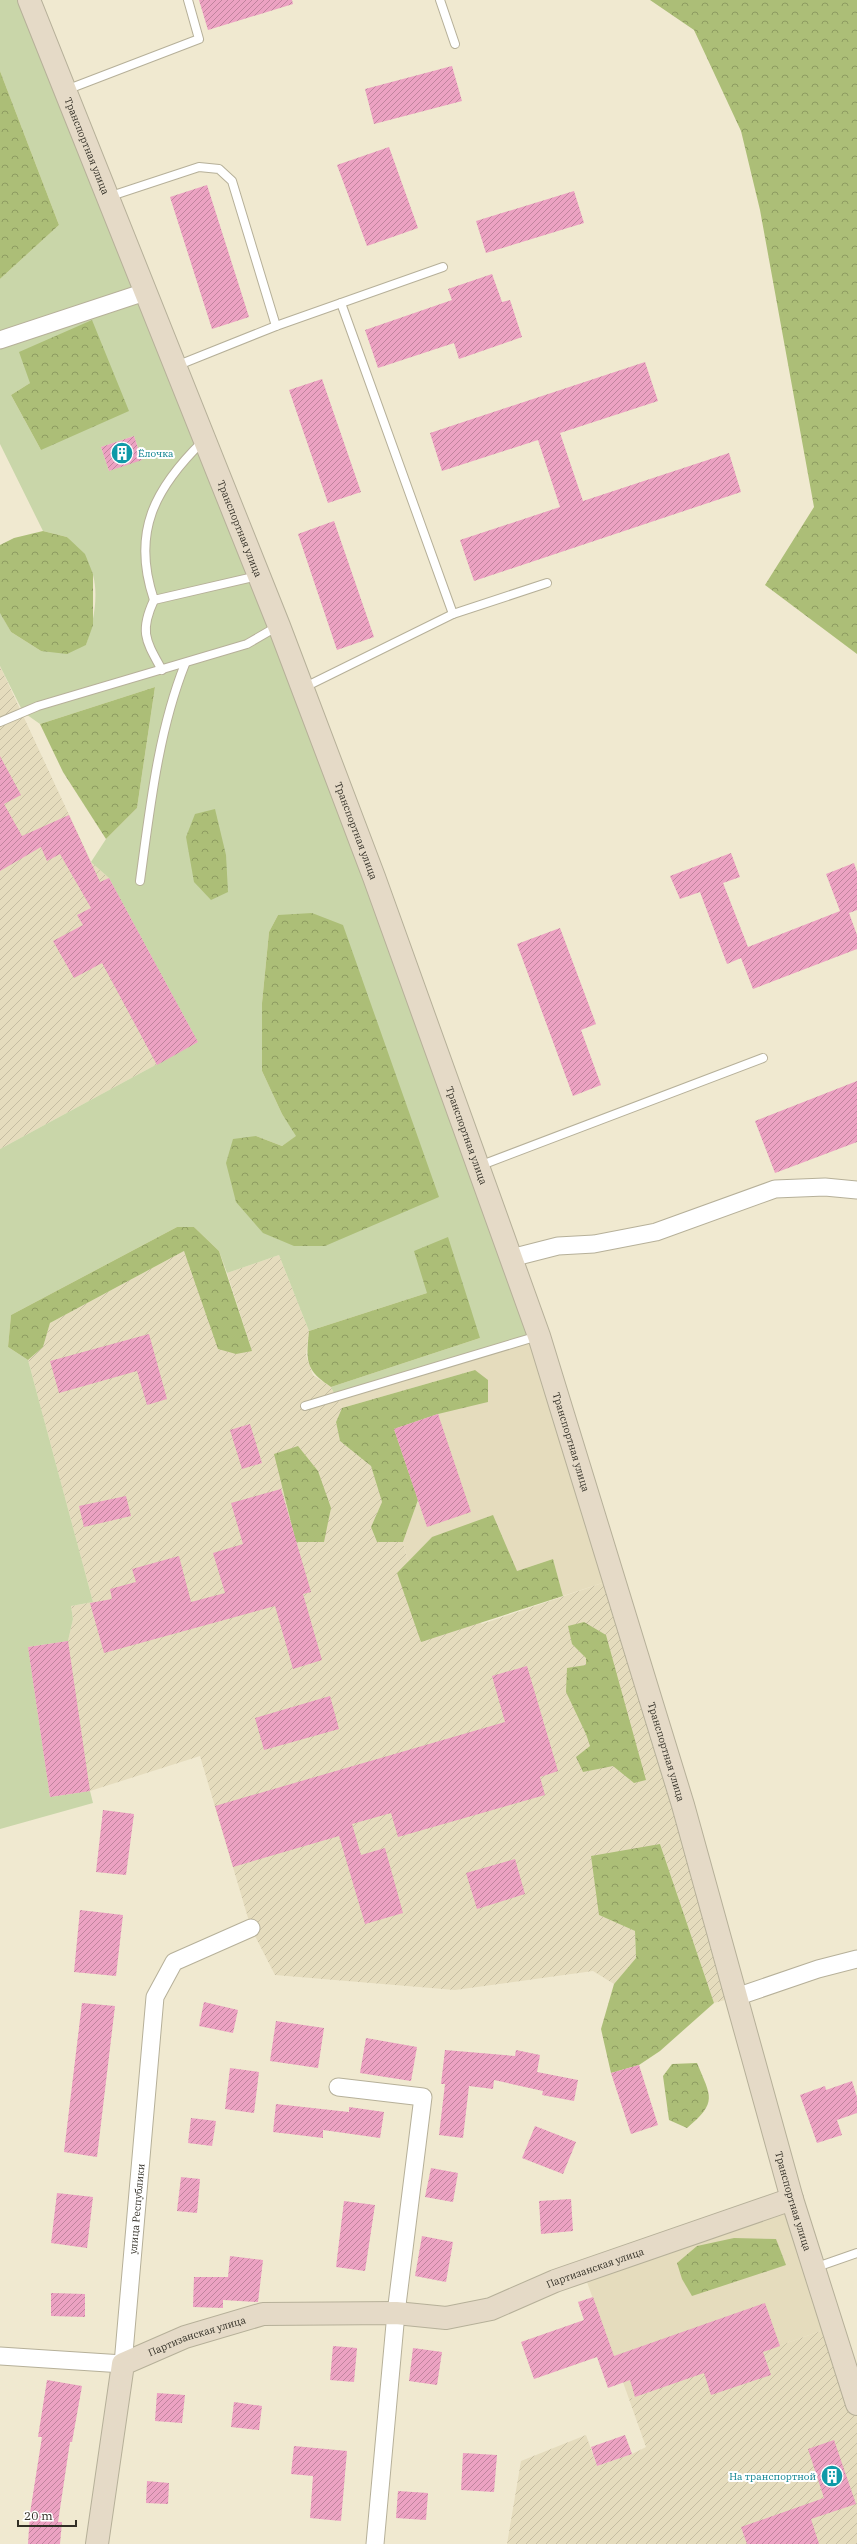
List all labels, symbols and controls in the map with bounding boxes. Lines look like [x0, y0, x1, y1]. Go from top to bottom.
street label: Транспортная улица [62, 95, 113, 197]
building icon: Ёлочка [109, 440, 135, 466]
place label: Ёлочка [138, 447, 174, 460]
street label: Транспортная улица [215, 478, 265, 579]
street label: Транспортная улица [332, 780, 381, 882]
street label: Транспортная улица [443, 1085, 491, 1187]
street label: Транспортная улица [550, 1391, 593, 1494]
street label: Транспортная улица [645, 1700, 688, 1803]
street label: Транспортная улица [773, 2150, 815, 2253]
street label: улица Республики [126, 2163, 147, 2255]
street label: Партизанская улица [544, 2244, 646, 2291]
street label: Партизанская улица [146, 2313, 248, 2359]
building icon: На транспортной [819, 2463, 845, 2489]
place label: На транспортной [729, 2470, 816, 2483]
scale bar [18, 2502, 76, 2528]
text: 20 m [24, 2508, 53, 2523]

